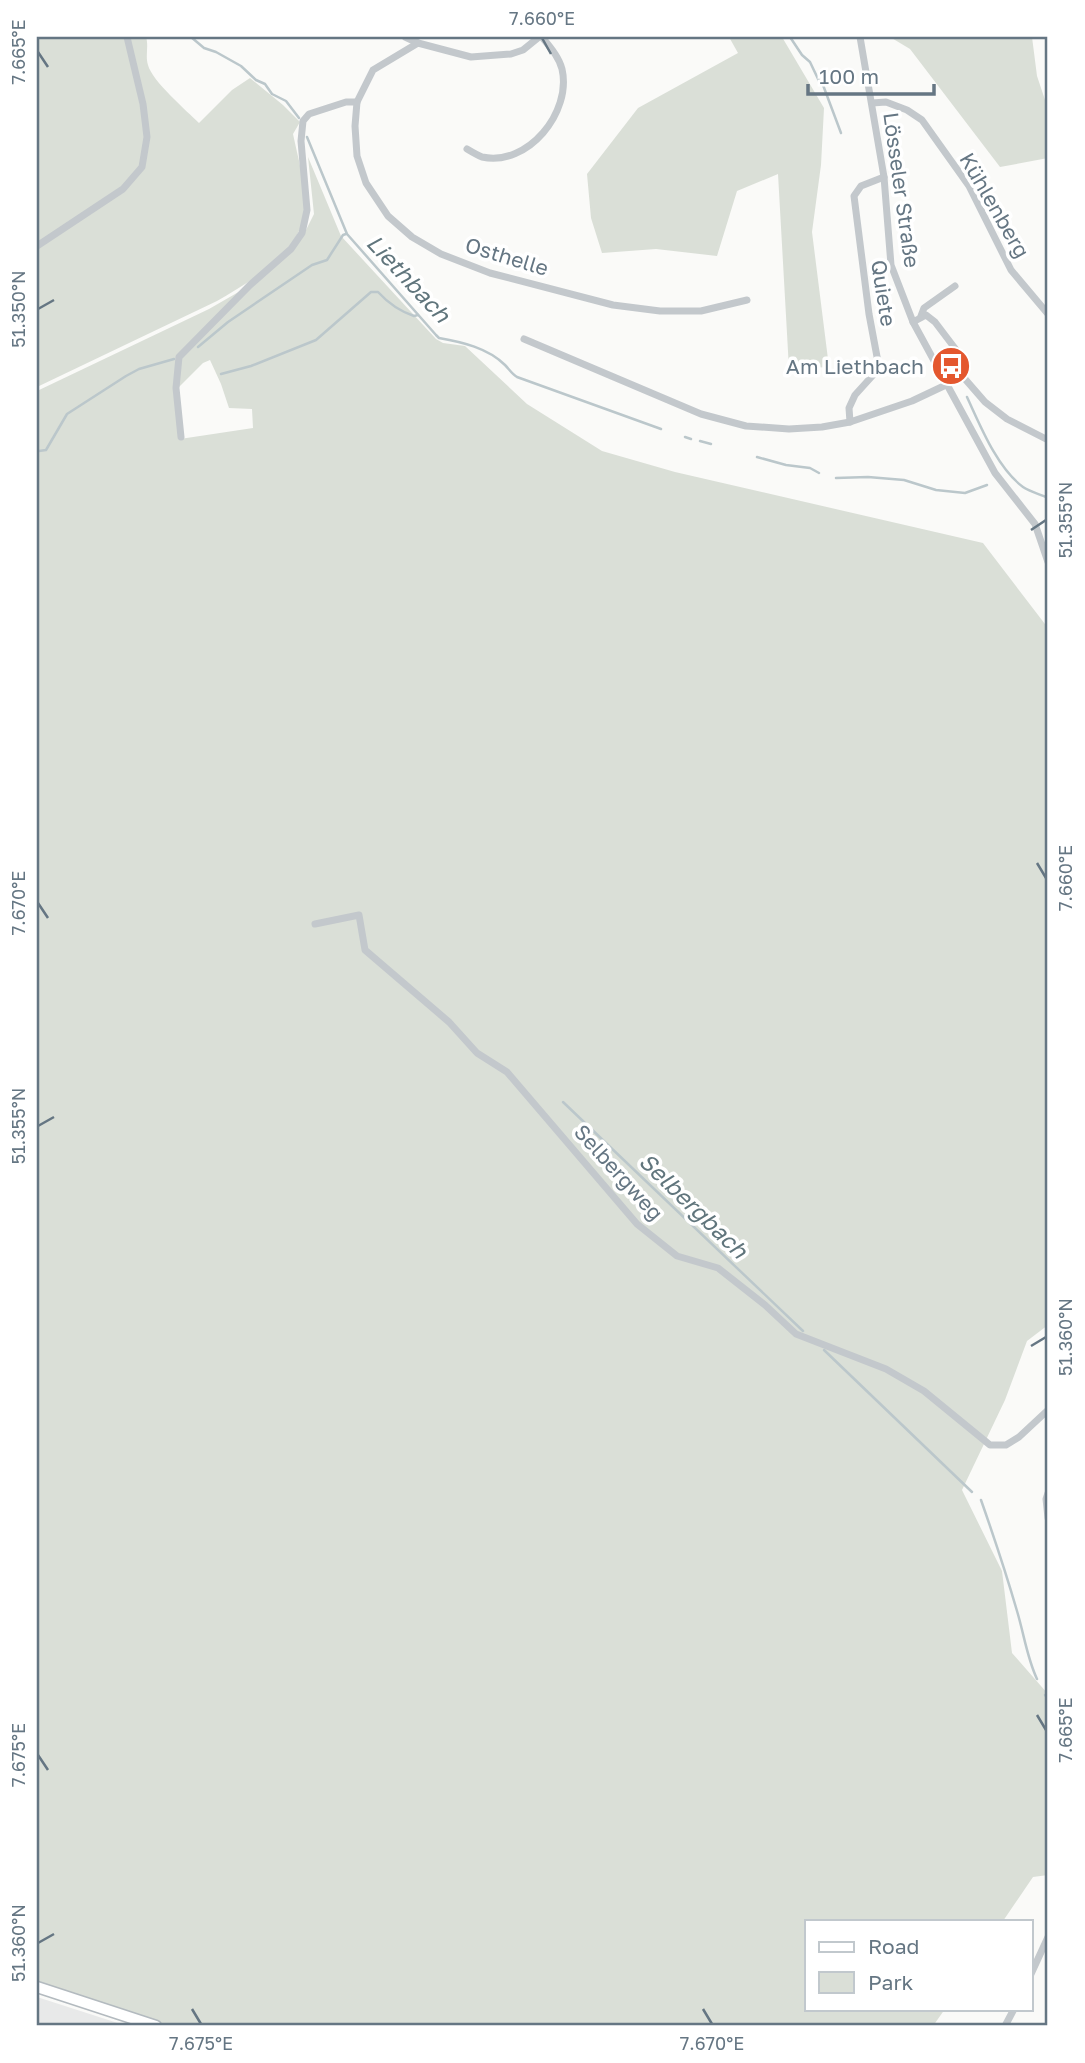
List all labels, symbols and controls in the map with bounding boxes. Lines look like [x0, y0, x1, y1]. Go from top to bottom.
text: 7.660°E [509, 7, 575, 29]
text: 7.665°E [7, 19, 29, 85]
scale bar [808, 52, 934, 96]
text: 100 m [819, 63, 879, 89]
street label: Lösseler Straße [878, 111, 926, 269]
street label: Kühlenberg [954, 148, 1036, 262]
water label: Liethbach [361, 228, 457, 328]
street label: Osthelle [462, 231, 552, 281]
street label: Quiete [866, 258, 902, 328]
text: 51.350°N [7, 270, 29, 348]
bus stop icon: Am Liethbach [930, 345, 972, 387]
place label: Am Liethbach [786, 353, 924, 379]
text: 51.355°N [1054, 482, 1076, 558]
text: 7.660°E [1054, 845, 1076, 911]
text: 7.670°E [7, 871, 29, 935]
text: 51.355°N [7, 1088, 29, 1164]
street label: Selbergweg [569, 1119, 669, 1225]
water label: Selbergbach [634, 1146, 755, 1264]
text: 51.360°N [1054, 1298, 1076, 1376]
text: 7.665°E [1054, 1697, 1076, 1763]
text: 7.675°E [7, 1723, 29, 1787]
text: 51.360°N [7, 1904, 29, 1982]
legend [805, 1920, 1032, 2010]
text: Road [868, 1933, 919, 1959]
text: Park [868, 1969, 914, 1995]
text: 7.675°E [169, 2032, 233, 2054]
text: 7.670°E [680, 2032, 744, 2054]

